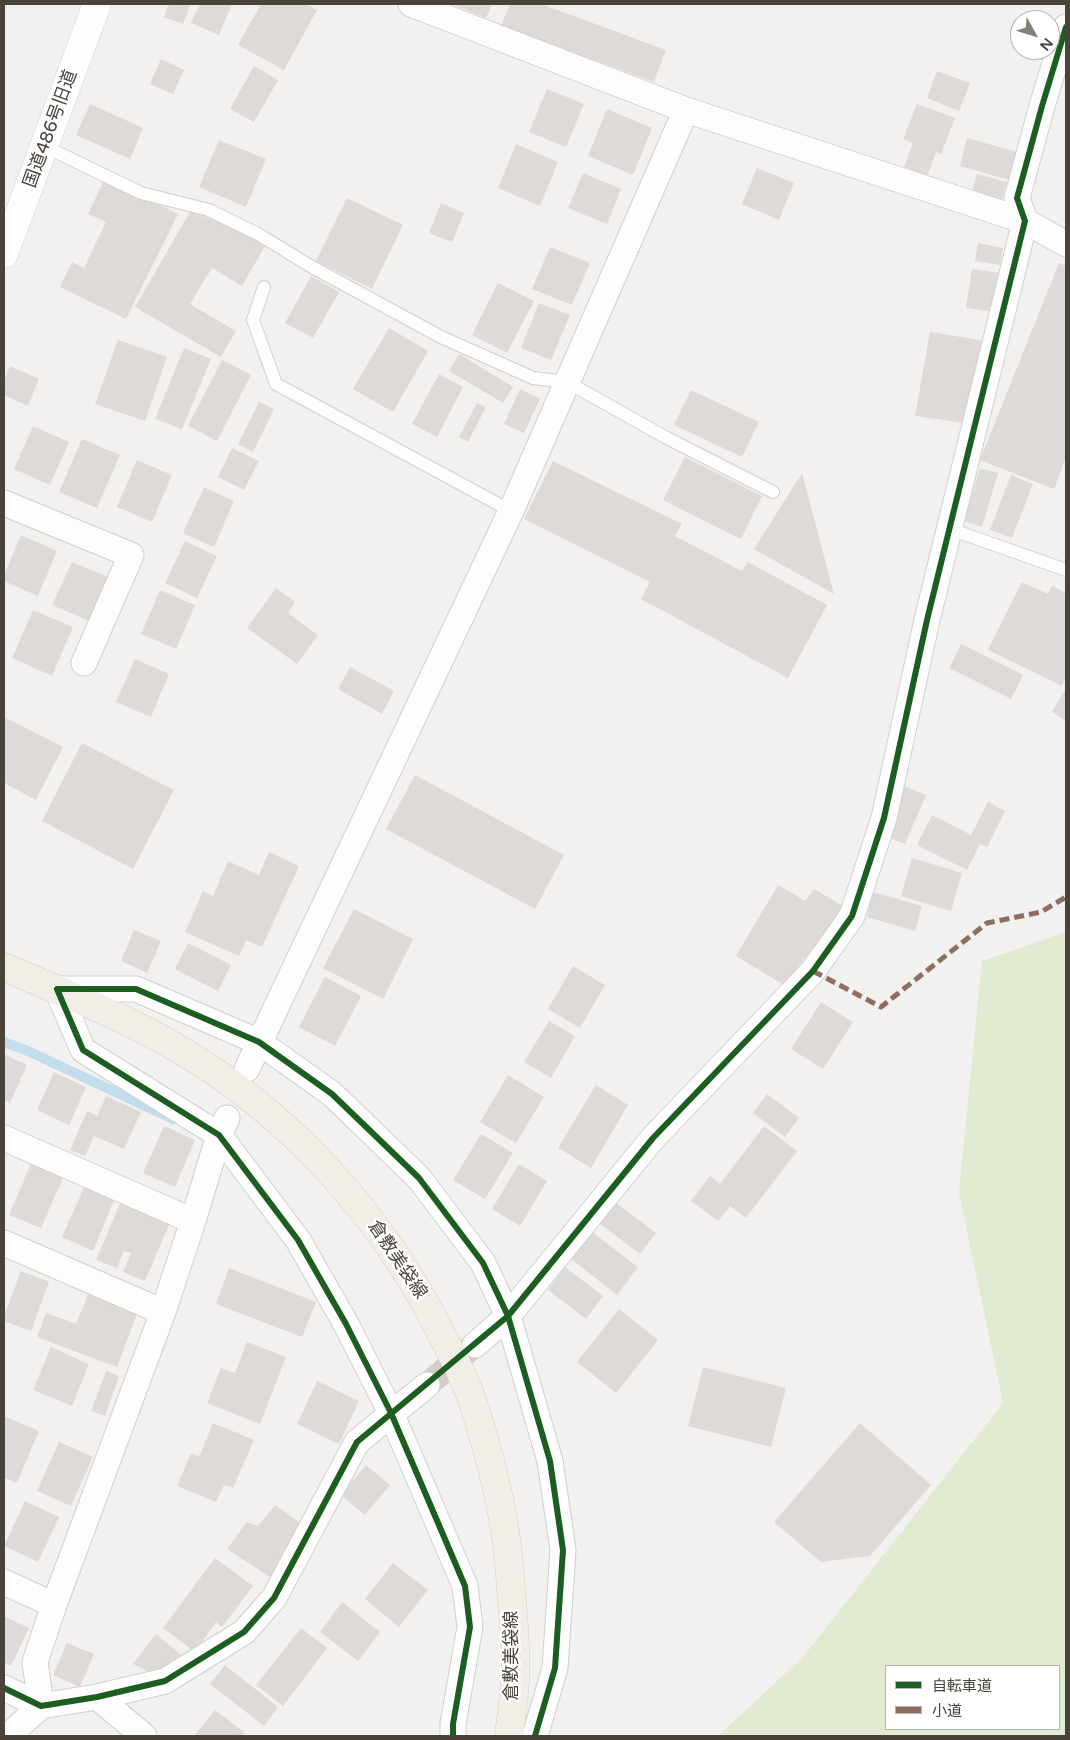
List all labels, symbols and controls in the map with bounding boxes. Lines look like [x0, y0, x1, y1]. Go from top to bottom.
north arrow [1010, 10, 1060, 60]
text: N [1036, 34, 1056, 54]
street label: 国道486号旧道 [20, 67, 82, 191]
street label: 倉敷美袋線 [363, 1217, 431, 1303]
street label: 倉敷美袋線 [501, 1611, 523, 1701]
legend [885, 1665, 1060, 1730]
text: 自転車道 [932, 1677, 992, 1695]
text: 小道 [932, 1702, 962, 1720]

